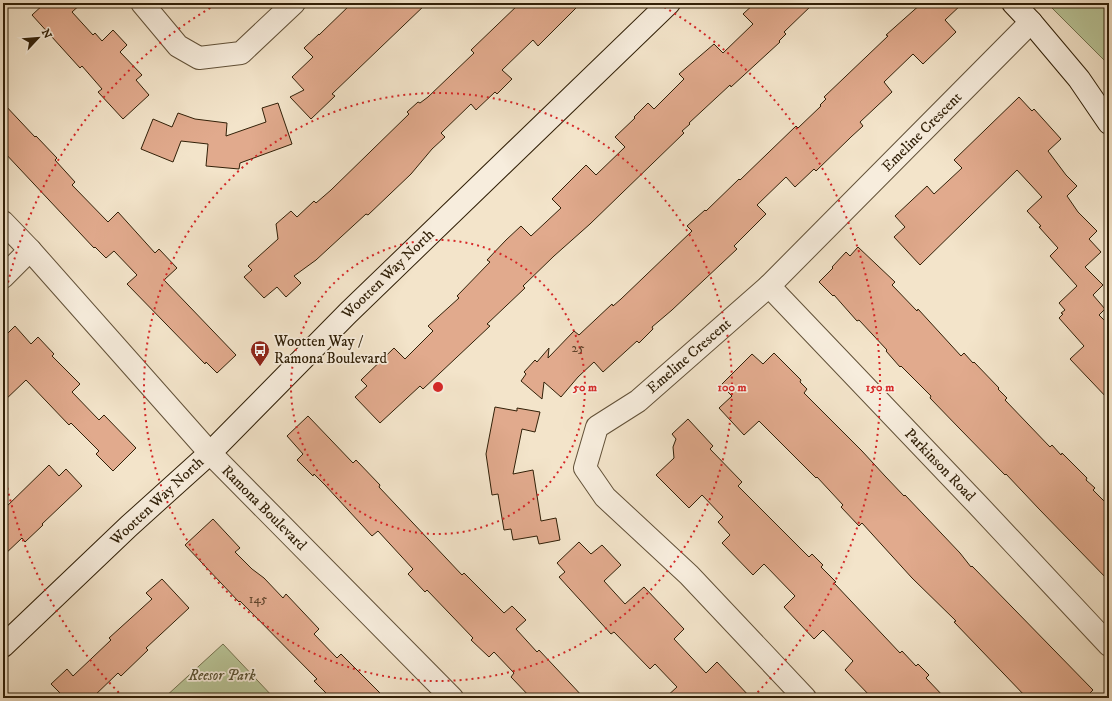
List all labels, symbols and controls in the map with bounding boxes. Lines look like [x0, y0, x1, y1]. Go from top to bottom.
north arrow [18, 18, 58, 58]
text: N [38, 27, 54, 41]
street label: Emeline Crescent [878, 88, 966, 176]
street label: Wootten Way North [337, 225, 438, 324]
street label: Emeline Crescent [643, 314, 735, 398]
place label: Wootten Way / Ramona Boulevard [273, 332, 387, 368]
bus stop icon: Wootten Way / Ramona Boulevard [249, 339, 271, 367]
house number: 25 [572, 340, 585, 356]
centre of rings [431, 380, 445, 394]
text: 50 m [572, 380, 597, 395]
text: 100 m [718, 380, 746, 395]
text: 150 m [866, 380, 894, 395]
street label: Parkinson Road [900, 425, 980, 506]
street label: Wootten Way North [105, 453, 208, 550]
street label: Ramona Boulevard [217, 461, 311, 555]
house number: 145 [249, 591, 268, 607]
park label: Reesor Park [187, 666, 256, 685]

